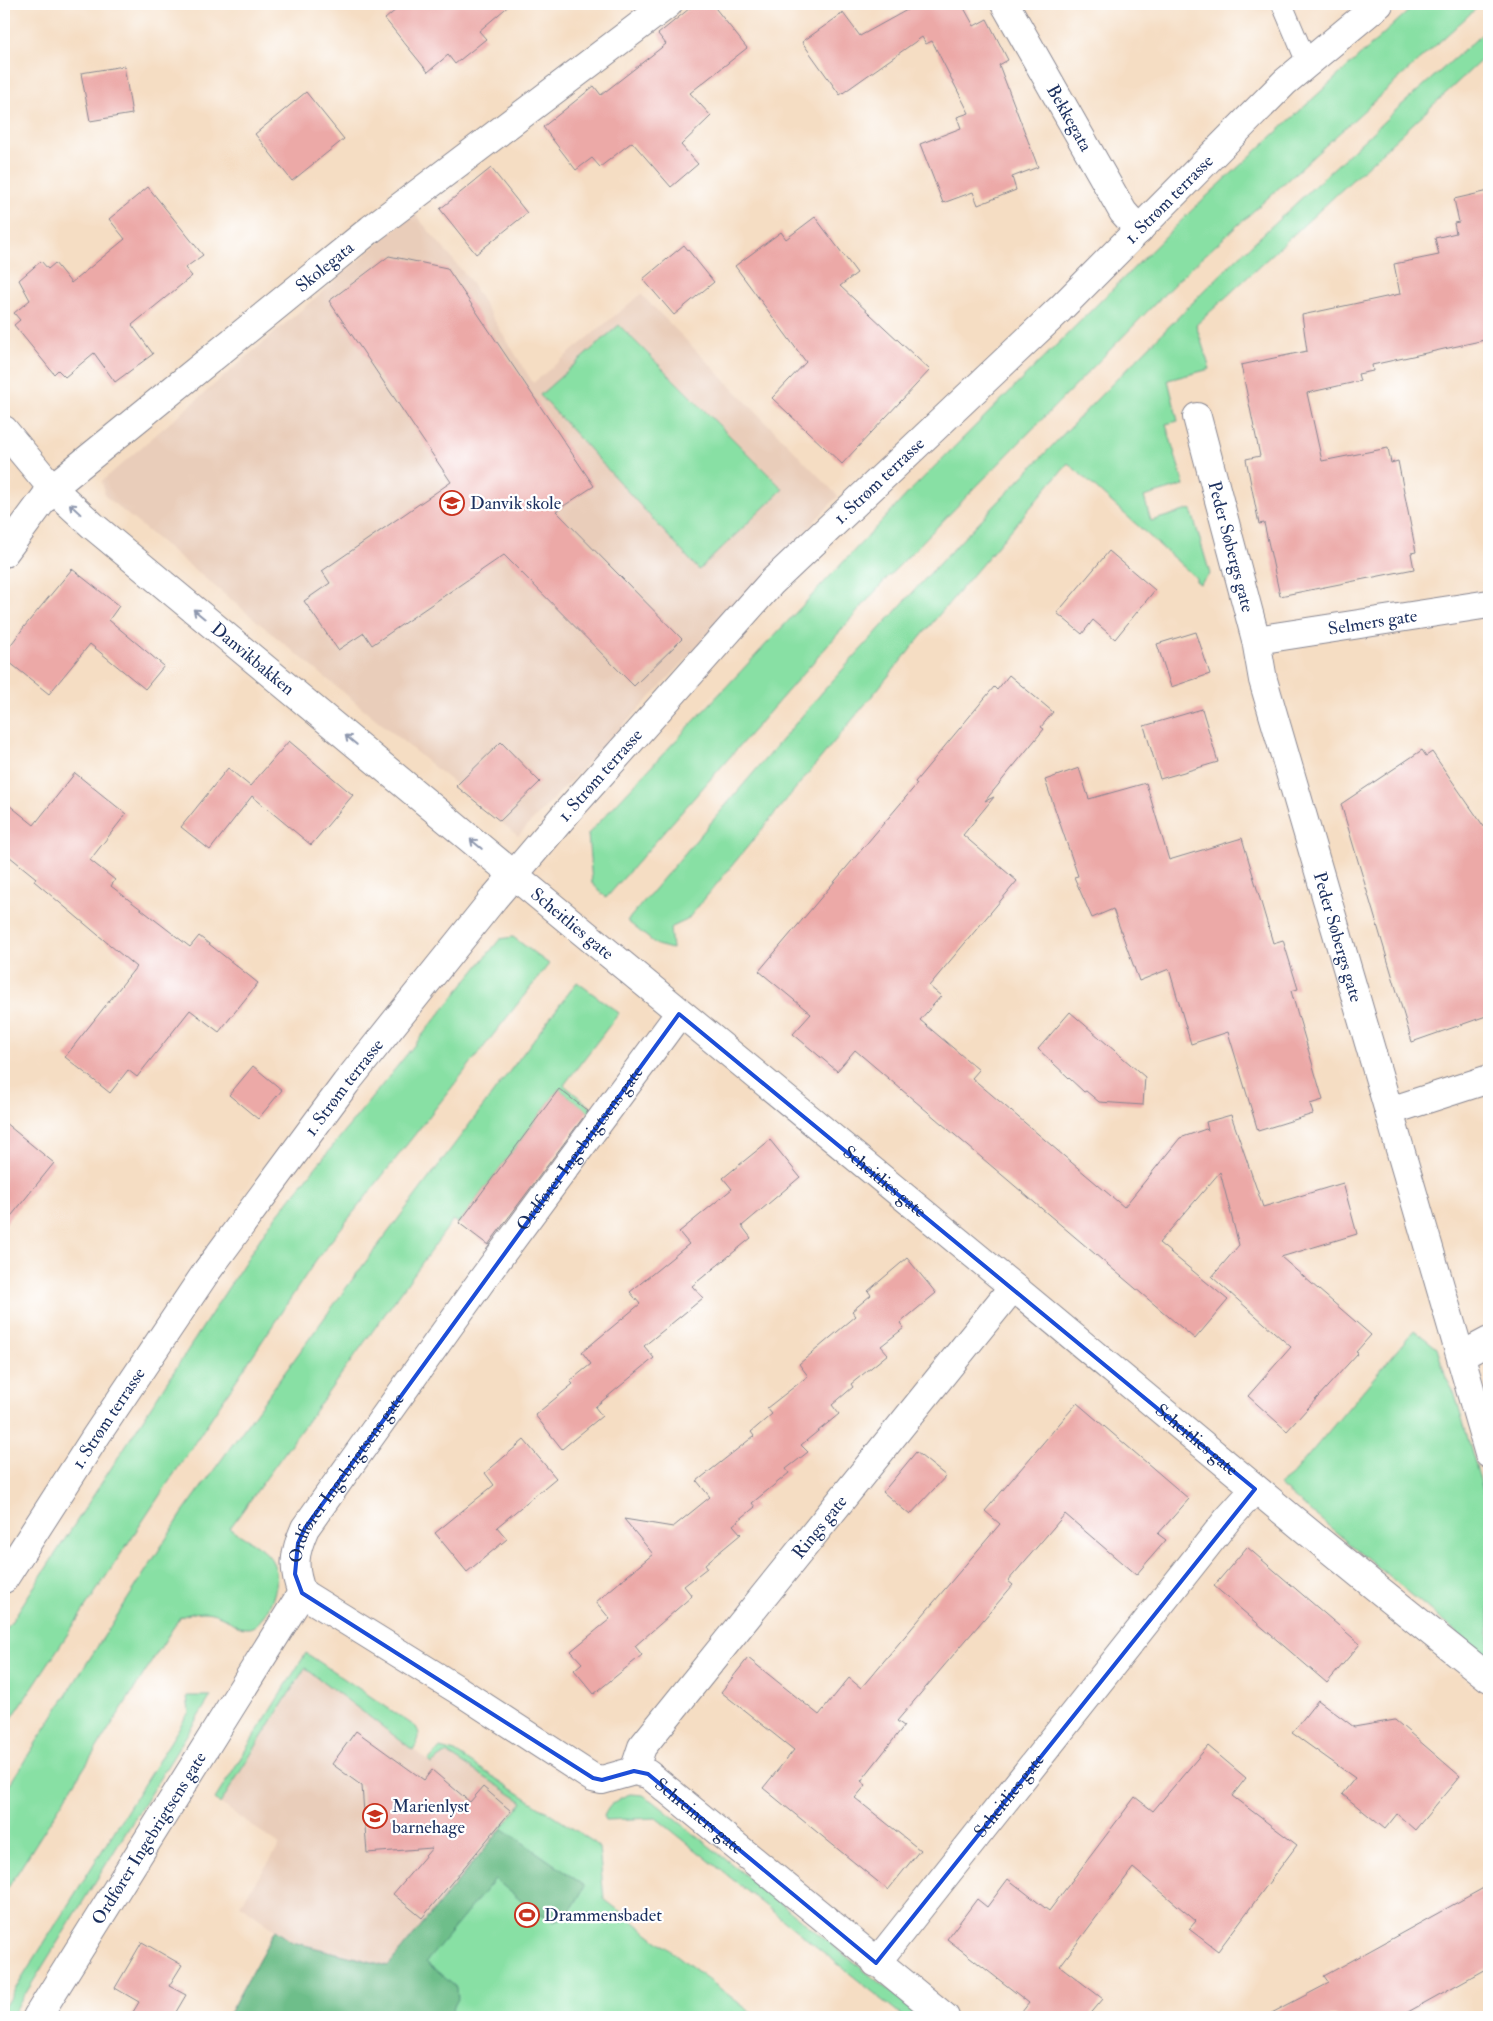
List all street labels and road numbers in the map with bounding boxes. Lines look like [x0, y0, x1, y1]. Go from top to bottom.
street label: Bekkegata [1041, 81, 1098, 156]
street label: 1. Strøm terrasse [1120, 150, 1219, 249]
street label: Skolegata [291, 236, 359, 298]
street label: 1. Strøm terrasse [829, 432, 930, 529]
street label: Peder Søbergs gate [1202, 479, 1259, 615]
street label: Selmers gate [1326, 604, 1419, 641]
street label: Danvikbakken [206, 618, 299, 701]
street label: 1. Strøm terrasse [553, 724, 648, 827]
street label: Peder Søbergs gate [1308, 869, 1368, 1005]
street label: Scheitlies gate [526, 883, 619, 965]
street label: 1. Strøm terrasse [300, 1034, 389, 1141]
street label: Ordfører Ingebrigtsens gate [511, 1061, 649, 1236]
street label: Scheitlies gate [838, 1141, 931, 1223]
street label: 1. Strøm terrasse [67, 1363, 151, 1473]
street label: Ordfører Ingebrigtsens gate [284, 1388, 410, 1564]
street label: Scheitlies gate [1150, 1399, 1243, 1482]
street label: Rings gate [787, 1490, 853, 1564]
street label: Ordfører Ingebrigtsens gate [87, 1747, 212, 1929]
street label: Scheitlies gate [969, 1748, 1050, 1842]
street label: Schreiners gate [650, 1773, 749, 1860]

